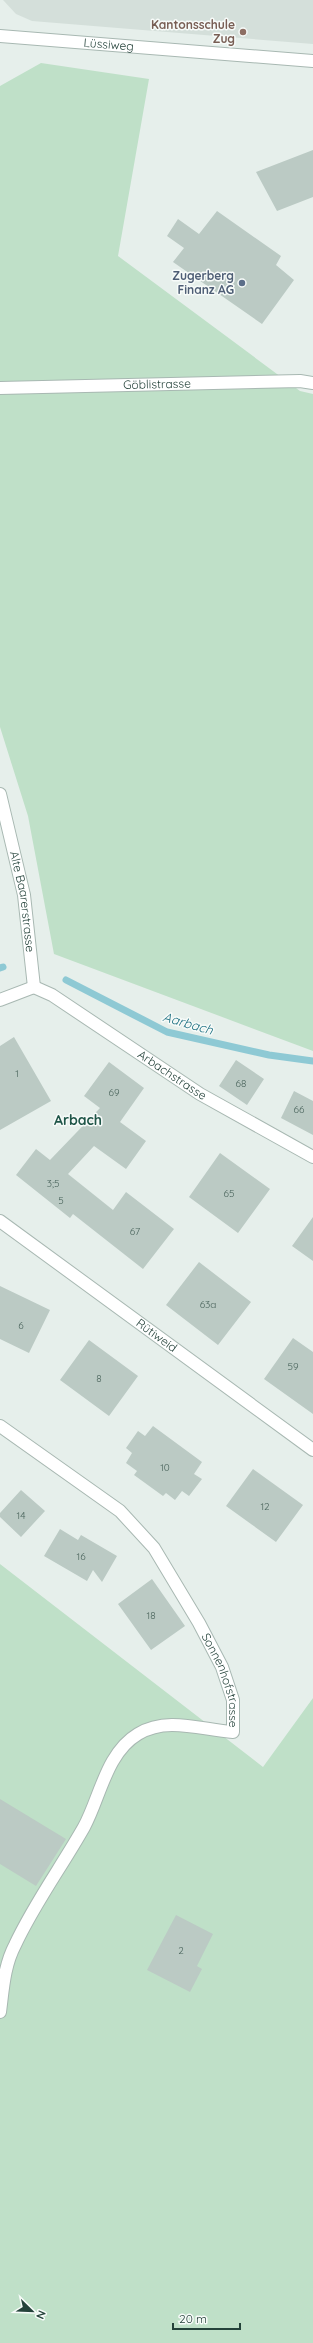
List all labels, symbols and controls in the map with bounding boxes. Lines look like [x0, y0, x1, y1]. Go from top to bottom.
place label: Kantonsschule Zug [151, 17, 235, 46]
marker: Kantonsschule Zug [238, 27, 248, 37]
street label: Lüssiweg [83, 35, 134, 54]
place label: Zugerberg Finanz AG [172, 268, 234, 297]
marker: Zugerberg Finanz AG [237, 278, 247, 288]
street label: Göblistrasse [123, 376, 191, 392]
street label: Alte Baarerstrasse [7, 849, 38, 953]
water label: Aarbach [161, 1008, 216, 1038]
street label: Arbachstrasse [135, 1046, 209, 1103]
house number: 1 [15, 1067, 19, 1080]
house number: 68 [236, 1077, 246, 1090]
house number: 69 [109, 1086, 120, 1099]
house number: 66 [294, 1103, 305, 1116]
district label: Arbach [54, 1111, 102, 1129]
house number: 3;5 [47, 1177, 59, 1190]
house number: 65 [224, 1187, 234, 1200]
house number: 5 [58, 1194, 64, 1207]
house number: 67 [130, 1225, 140, 1238]
house number: 63a [200, 1298, 216, 1311]
street label: Rütiweid [133, 1315, 180, 1355]
house number: 6 [18, 1319, 24, 1332]
house number: 59 [287, 1360, 299, 1373]
house number: 8 [96, 1372, 102, 1385]
house number: 10 [160, 1461, 170, 1474]
house number: 12 [260, 1500, 270, 1513]
house number: 14 [17, 1509, 25, 1522]
house number: 16 [76, 1550, 86, 1563]
house number: 18 [146, 1609, 156, 1622]
street label: Sonnenhofstrasse [199, 1630, 241, 1728]
house number: 2 [178, 1944, 184, 1957]
north arrow [12, 2291, 52, 2331]
scale bar [173, 2305, 240, 2331]
text: N [33, 2308, 49, 2321]
text: 20 m [179, 2311, 207, 2326]

